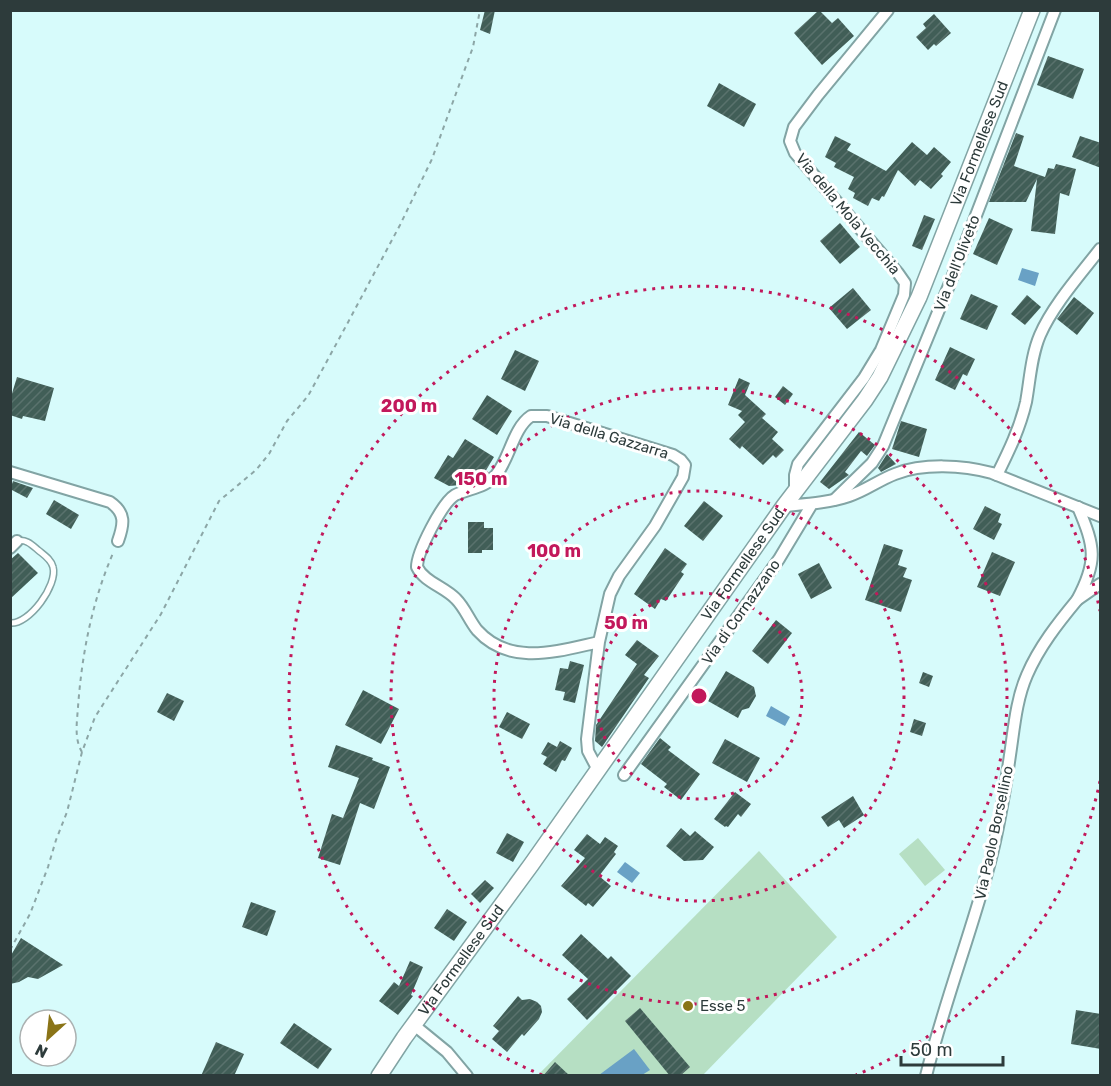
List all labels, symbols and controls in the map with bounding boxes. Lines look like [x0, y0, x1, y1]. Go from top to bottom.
street label: Via Formellese Sud [947, 79, 1012, 209]
street label: Via della Mola Vecchia [792, 150, 904, 278]
street label: Via dell'Oliveto [930, 212, 984, 314]
text: 200 m [381, 395, 437, 417]
street label: Via della Gazzarra [547, 409, 671, 463]
text: 150 m [454, 468, 508, 490]
street label: Via Formellese Sud [697, 505, 789, 624]
text: 100 m [527, 540, 581, 562]
street label: Via di Cornazzano [698, 556, 784, 668]
text: 50 m [604, 612, 648, 634]
centre of rings [689, 686, 709, 706]
street label: Via Paolo Borsellino [971, 764, 1017, 902]
street label: Via Formellese Sud [415, 901, 508, 1019]
place label: Esse 5 [700, 997, 745, 1015]
marker: Esse 5 [681, 999, 695, 1013]
north arrow [18, 1008, 78, 1068]
scale bar [901, 1029, 1003, 1067]
text: 50 m [910, 1039, 953, 1061]
text: N [32, 1040, 51, 1062]

